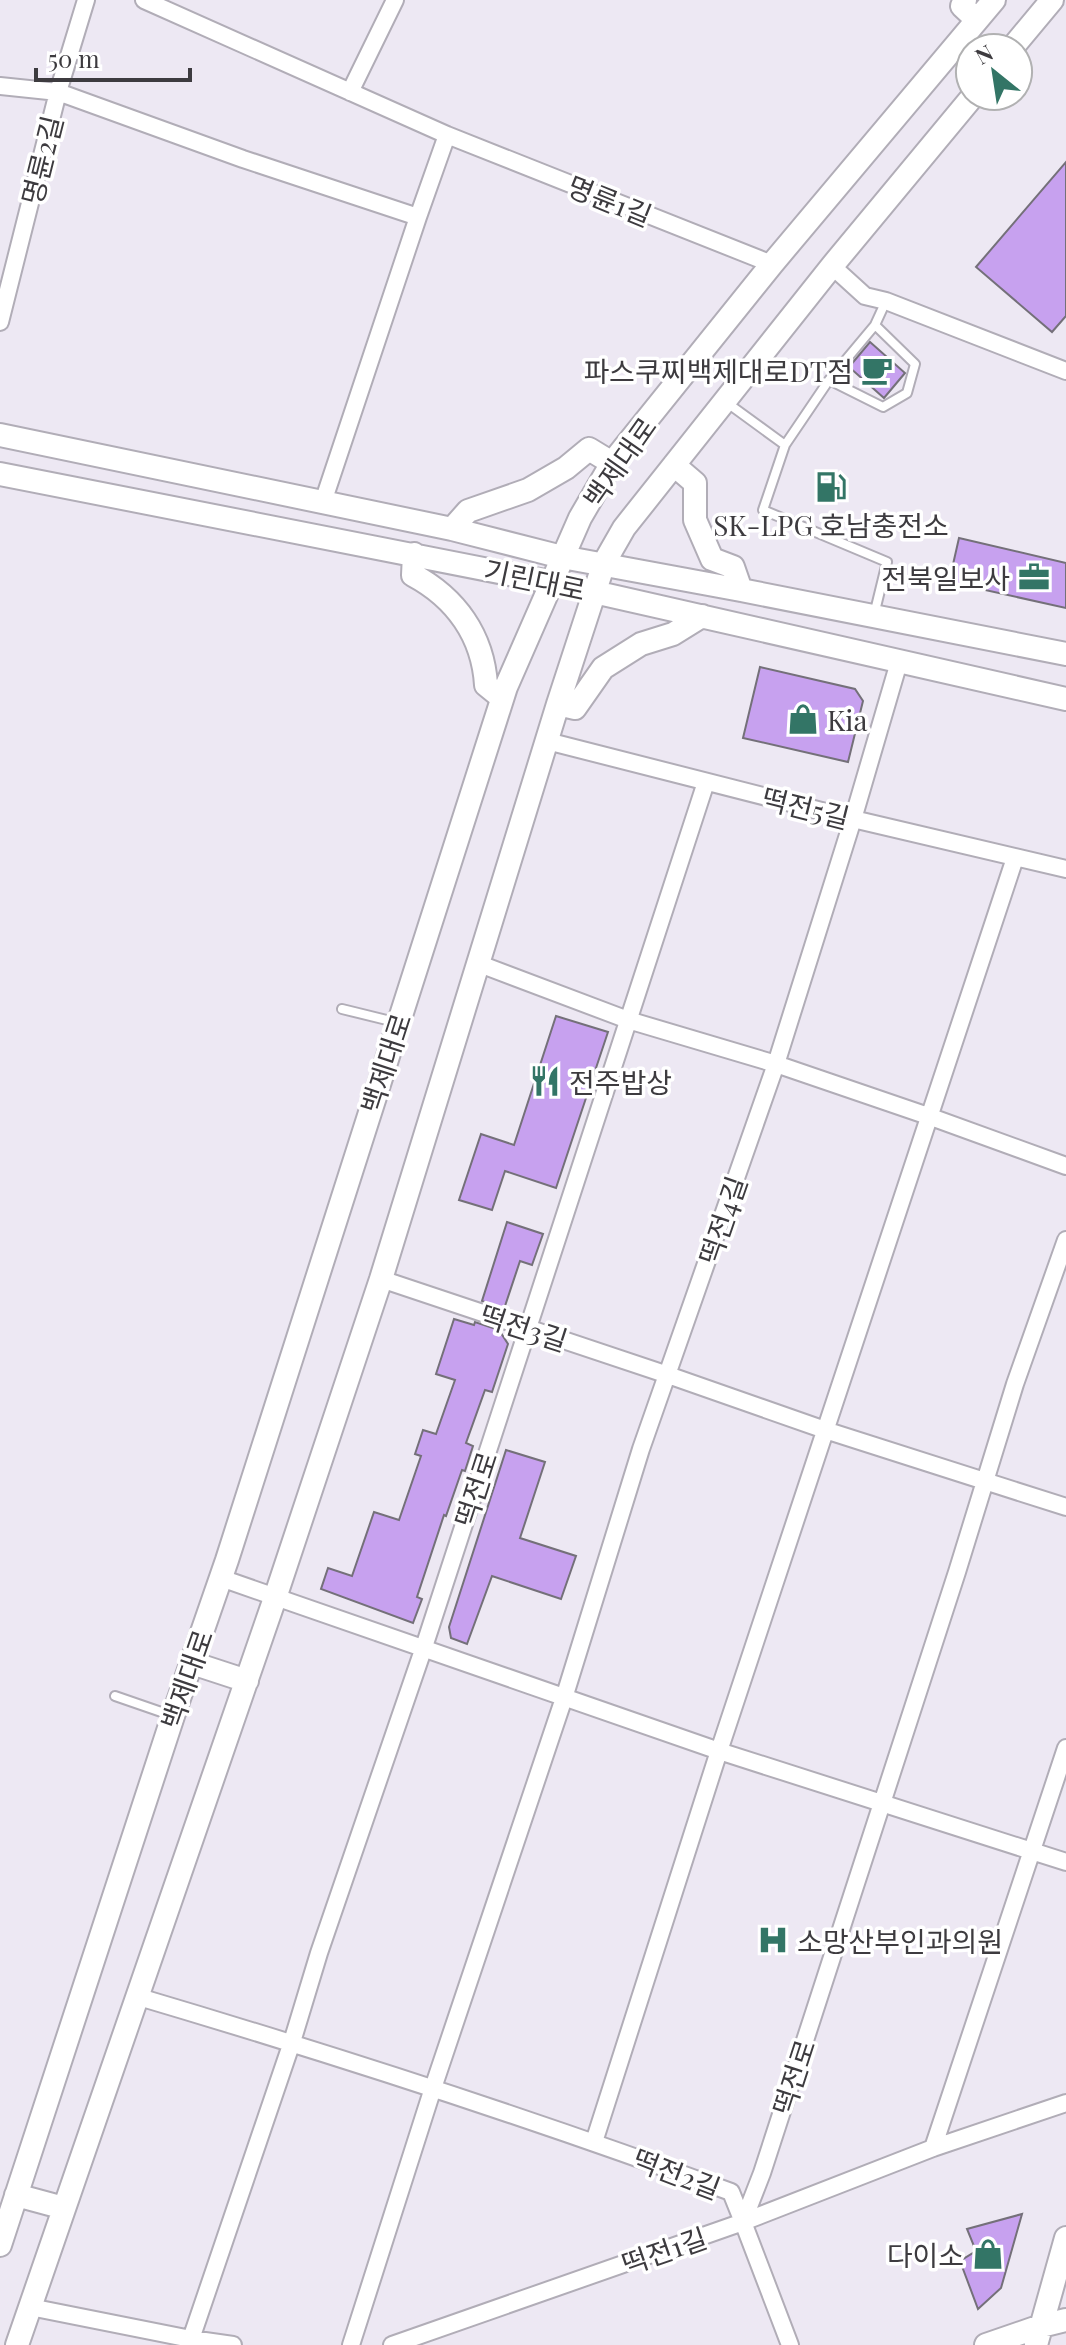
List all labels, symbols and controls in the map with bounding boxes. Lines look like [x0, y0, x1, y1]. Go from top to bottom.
scale bar [36, 32, 190, 82]
north arrow [954, 32, 1034, 112]
text: N [969, 37, 998, 71]
text: 50 m [48, 42, 100, 74]
street label: 명륜2길 [12, 112, 70, 208]
street label: 명륜1길 [562, 166, 658, 234]
place label: 파스쿠찌백제대로DT점 [584, 352, 853, 389]
cafe icon: 파스쿠찌백제대로DT점 [860, 353, 894, 387]
street label: 백제대로 [574, 409, 664, 515]
fuel station icon: SK-LPG 호남충전소 [814, 470, 848, 504]
place label: SK-LPG 호남충전소 [713, 506, 949, 543]
street label: 기린대로 [481, 550, 589, 608]
place label: 전북일보사 [881, 559, 1010, 596]
office icon: 전북일보사 [1017, 560, 1051, 594]
place label: Kia [827, 701, 868, 738]
shop icon: Kia [786, 702, 820, 736]
street label: 떡전5길 [758, 778, 854, 836]
street label: 백제대로 [351, 1008, 419, 1118]
place label: 전주밥상 [569, 1063, 672, 1100]
restaurant icon: 전주밥상 [528, 1064, 562, 1098]
street label: 떡전4길 [690, 1171, 754, 1269]
street label: 떡전3길 [476, 1296, 572, 1358]
street label: 떡전로 [445, 1447, 505, 1531]
street label: 백제대로 [152, 1624, 220, 1734]
place label: 소망산부인과의원 [797, 1922, 1003, 1959]
hospital icon: 소망산부인과의원 [756, 1923, 790, 1957]
street label: 떡전로 [763, 2035, 823, 2119]
street label: 떡전2길 [628, 2139, 726, 2207]
street label: 떡전1길 [617, 2218, 711, 2282]
place label: 다이소 [887, 2236, 964, 2273]
shop icon: 다이소 [971, 2237, 1005, 2271]

